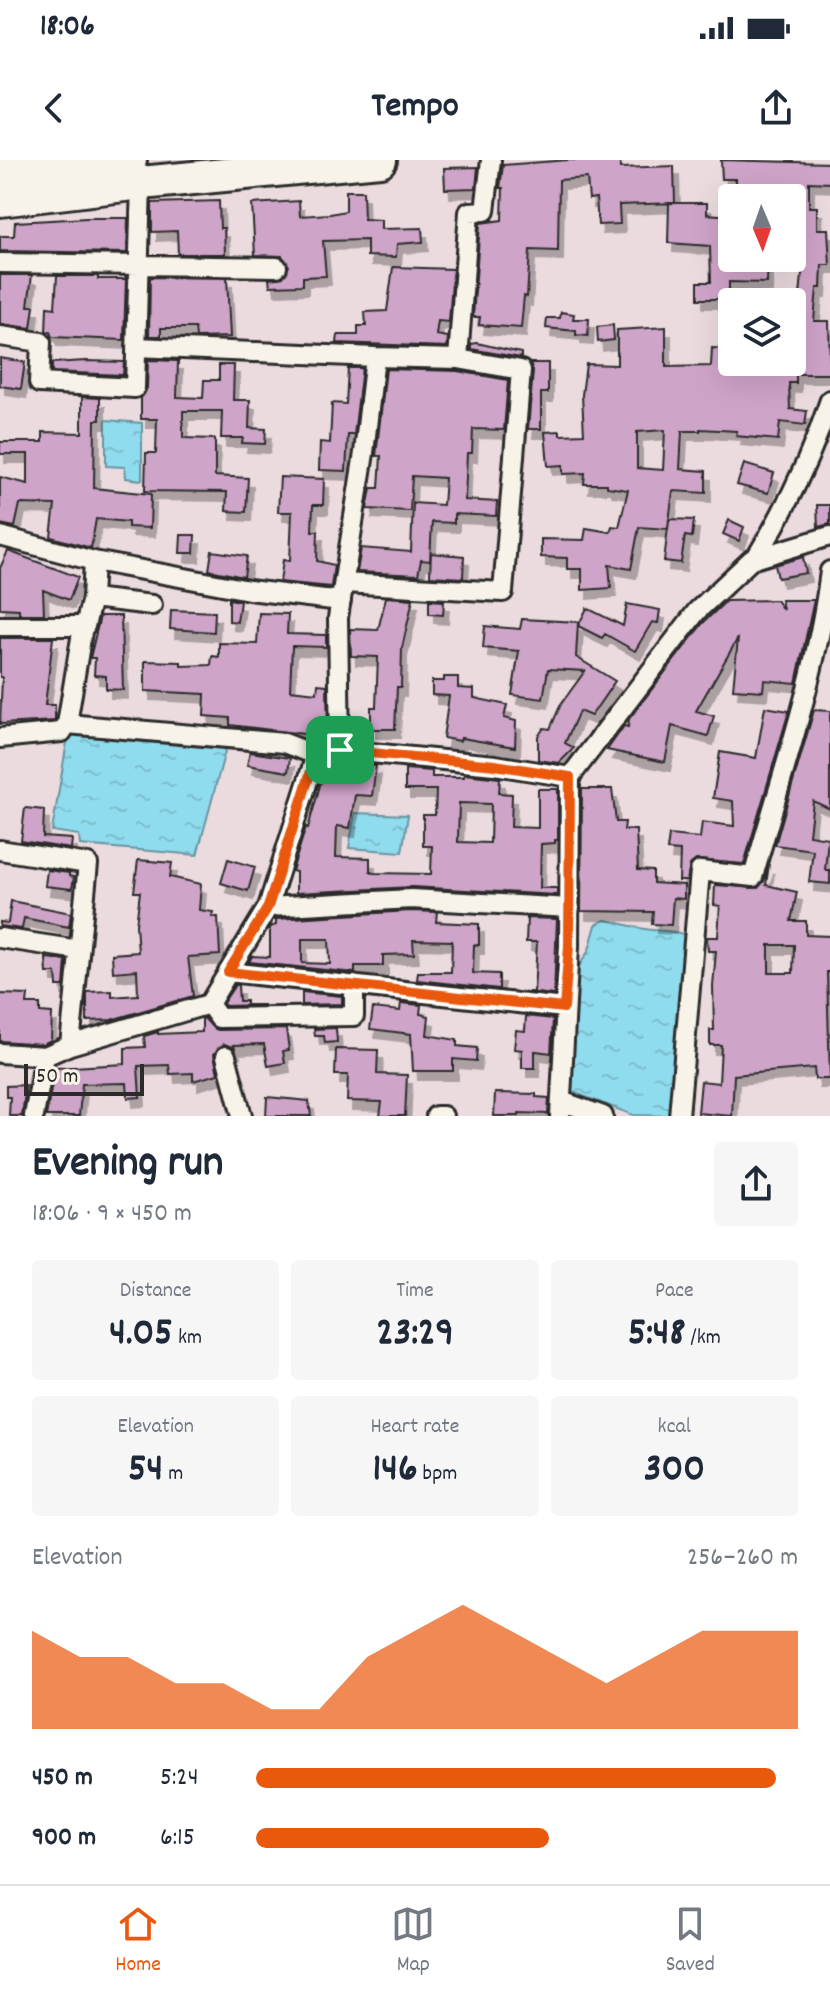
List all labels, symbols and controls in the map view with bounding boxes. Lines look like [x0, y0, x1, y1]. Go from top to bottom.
text: 18:06 [40, 7, 95, 50]
text: Tempo [371, 82, 459, 134]
icon: back [32, 86, 76, 130]
icon: share [754, 86, 798, 130]
north arrow [718, 184, 806, 272]
map controls [718, 184, 806, 376]
button: layers [718, 288, 806, 376]
pin [306, 716, 374, 784]
icon: arrive [318, 728, 362, 772]
scale bar [24, 1060, 144, 1096]
text: 50 m [36, 1062, 78, 1093]
text: Evening run [32, 1134, 223, 1197]
button: share [714, 1142, 798, 1226]
text: 18:06 · 9 × 450 m [32, 1196, 192, 1233]
text: Distance [120, 1276, 192, 1307]
text: Time [396, 1276, 434, 1307]
text: Pace [655, 1276, 694, 1307]
text: 4.05 [109, 1307, 173, 1364]
text: 23:29 [376, 1307, 454, 1364]
text: 5:48 [628, 1307, 686, 1364]
text: km [173, 1323, 202, 1354]
text: /km [686, 1323, 721, 1354]
text: Elevation [117, 1412, 194, 1443]
text: Heart rate [371, 1412, 459, 1443]
text: kcal [658, 1412, 691, 1443]
text: 54 [128, 1443, 163, 1500]
text: 146 [373, 1443, 418, 1500]
text: 300 [644, 1443, 705, 1500]
text: m [163, 1459, 183, 1490]
text: bpm [418, 1459, 457, 1490]
text: Elevation [32, 1540, 122, 1577]
text: 256–260 m [687, 1540, 798, 1577]
text: 450 m [32, 1760, 93, 1797]
text: 5:24 [160, 1760, 199, 1797]
text: 900 m [32, 1820, 96, 1857]
text: 6:15 [160, 1820, 195, 1857]
tab: Home [115, 1902, 161, 1981]
tab: Map [391, 1902, 435, 1981]
tab: Saved [666, 1902, 715, 1981]

